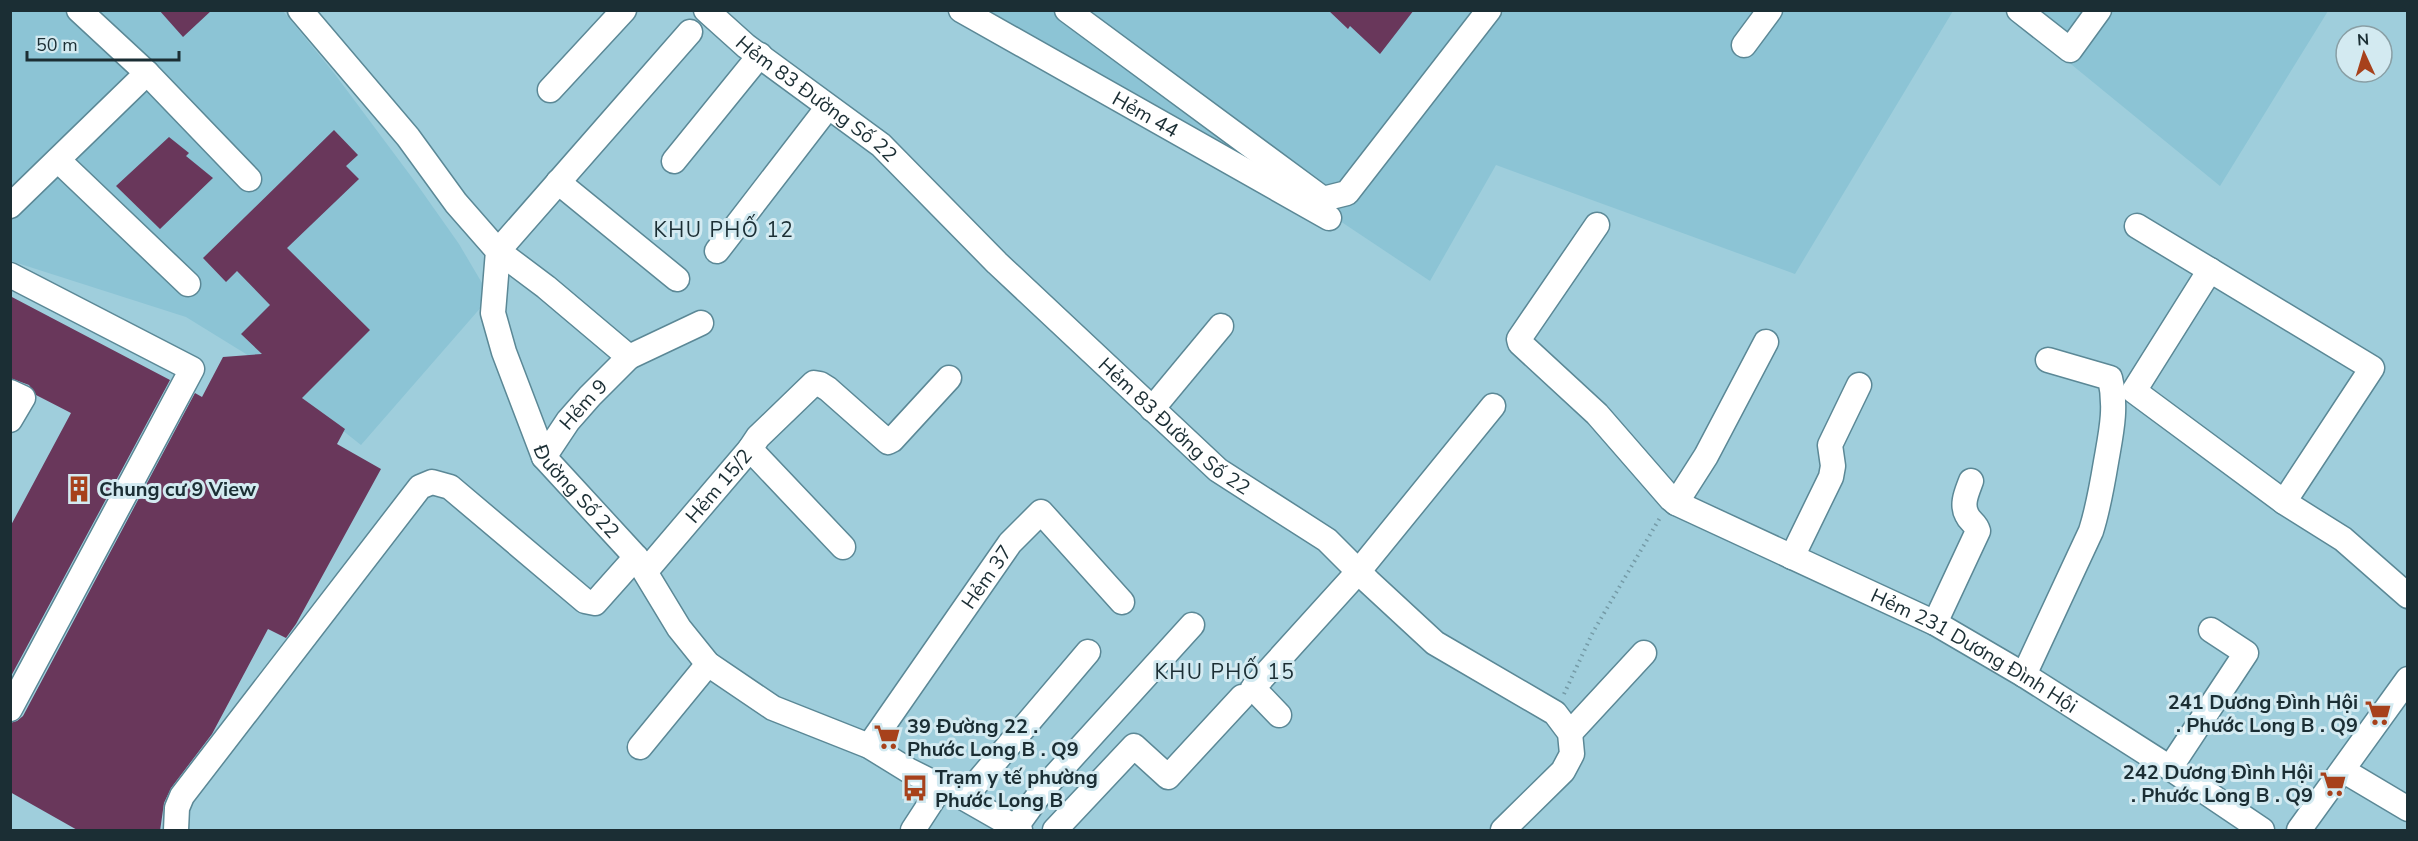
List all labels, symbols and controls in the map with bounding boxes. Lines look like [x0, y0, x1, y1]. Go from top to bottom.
scale bar [27, 24, 178, 62]
north arrow [2334, 24, 2394, 84]
text: N [2356, 29, 2370, 51]
street label: Hẻm 83 Đường Số 22 [730, 30, 903, 168]
text: 50 m [36, 33, 78, 57]
street label: Hẻm 44 [1107, 85, 1183, 144]
district label: KHU PHỐ 12 [654, 214, 794, 244]
street label: Hẻm 83 Đường Số 22 [1092, 352, 1255, 501]
street label: Hẻm 9 [553, 373, 614, 436]
street label: Đường Số 22 [526, 440, 625, 544]
street label: Hẻm 15/2 [680, 443, 758, 529]
building icon: Chung cư 9 View [64, 474, 94, 504]
place label: Chung cư 9 View [99, 476, 256, 503]
street label: Hẻm 37 [955, 540, 1019, 614]
street label: Hẻm 231 Dương Đình Hội [1866, 582, 2082, 720]
district label: KHU PHỐ 15 [1155, 656, 1295, 686]
place label: 241 Dương Đình Hội . Phước Long B . Q9 [2168, 689, 2358, 739]
supermarket icon: 241 Dương Đình Hội . Phước Long B . Q9 [2363, 698, 2393, 728]
place label: 39 Đường 22 . Phước Long B . Q9 [907, 713, 1079, 763]
supermarket icon: 39 Đường 22 . Phước Long B . Q9 [872, 722, 902, 752]
place label: 242 Dương Đình Hội . Phước Long B . Q9 [2123, 759, 2313, 809]
place label: Trạm y tế phường Phước Long B [935, 764, 1098, 814]
supermarket icon: 242 Dương Đình Hội . Phước Long B . Q9 [2318, 769, 2348, 799]
bus stop icon: Trạm y tế phường Phước Long B [900, 773, 930, 803]

